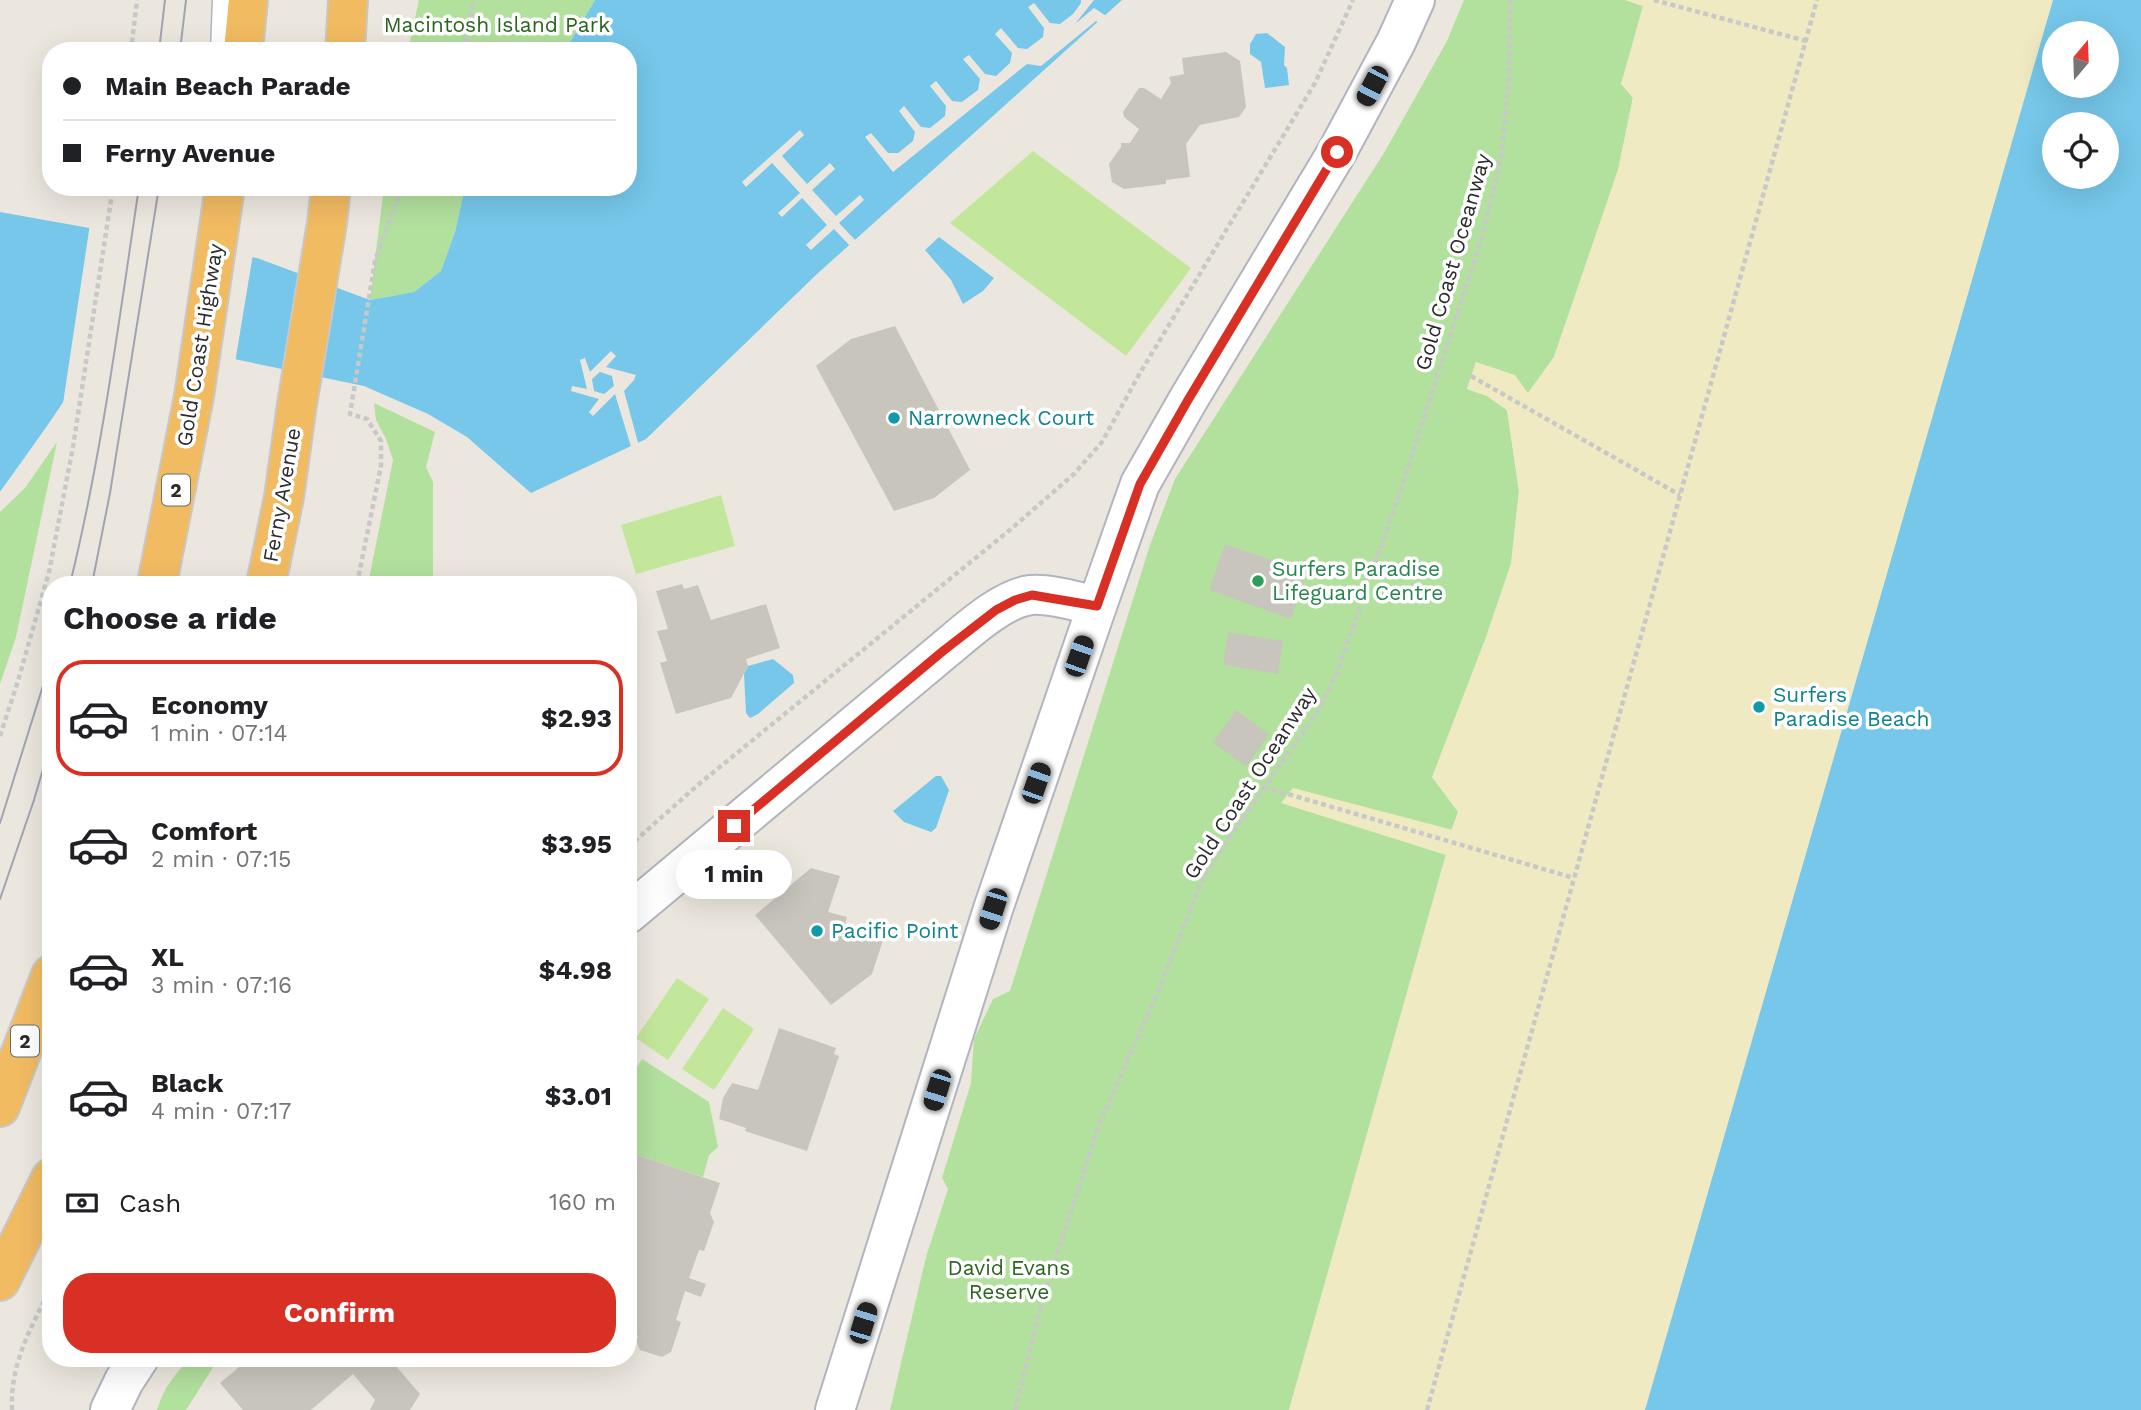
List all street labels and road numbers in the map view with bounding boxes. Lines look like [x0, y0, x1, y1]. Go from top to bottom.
street label: Gold Coast Oceanway [1410, 150, 1495, 373]
street label: Gold Coast Highway [171, 242, 228, 448]
street label: Ferny Avenue [257, 426, 306, 564]
road number: 2 [162, 475, 190, 505]
street label: Gold Coast Oceanway [1178, 682, 1321, 884]
road number: 2 [11, 1026, 39, 1056]

